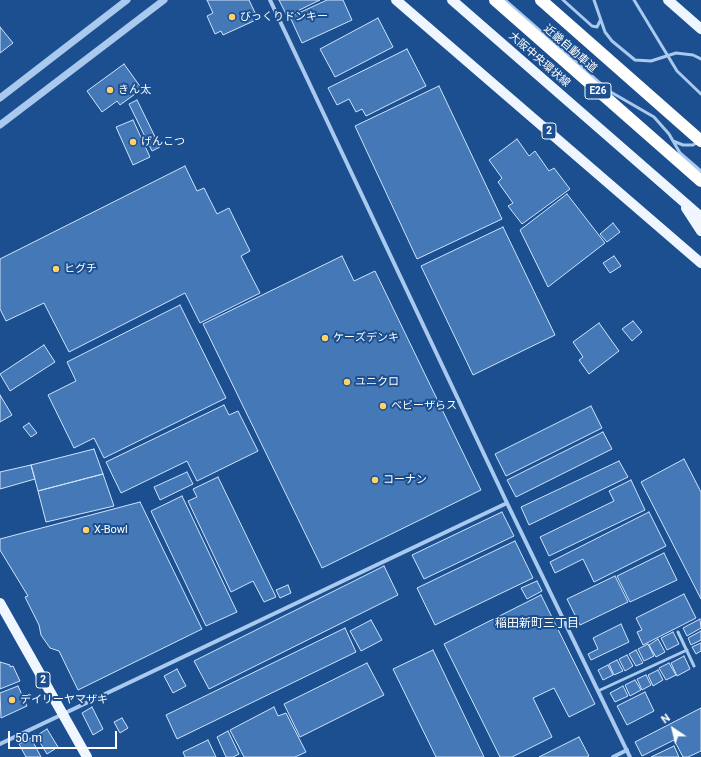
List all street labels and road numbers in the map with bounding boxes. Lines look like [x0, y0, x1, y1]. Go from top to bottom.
street label: 近畿自動車道 [541, 22, 599, 76]
street label: 大阪中央環状線 [506, 30, 572, 90]
road number: E26 [585, 83, 611, 99]
road number: 2 [542, 123, 556, 139]
road number: 2 [36, 672, 50, 688]

